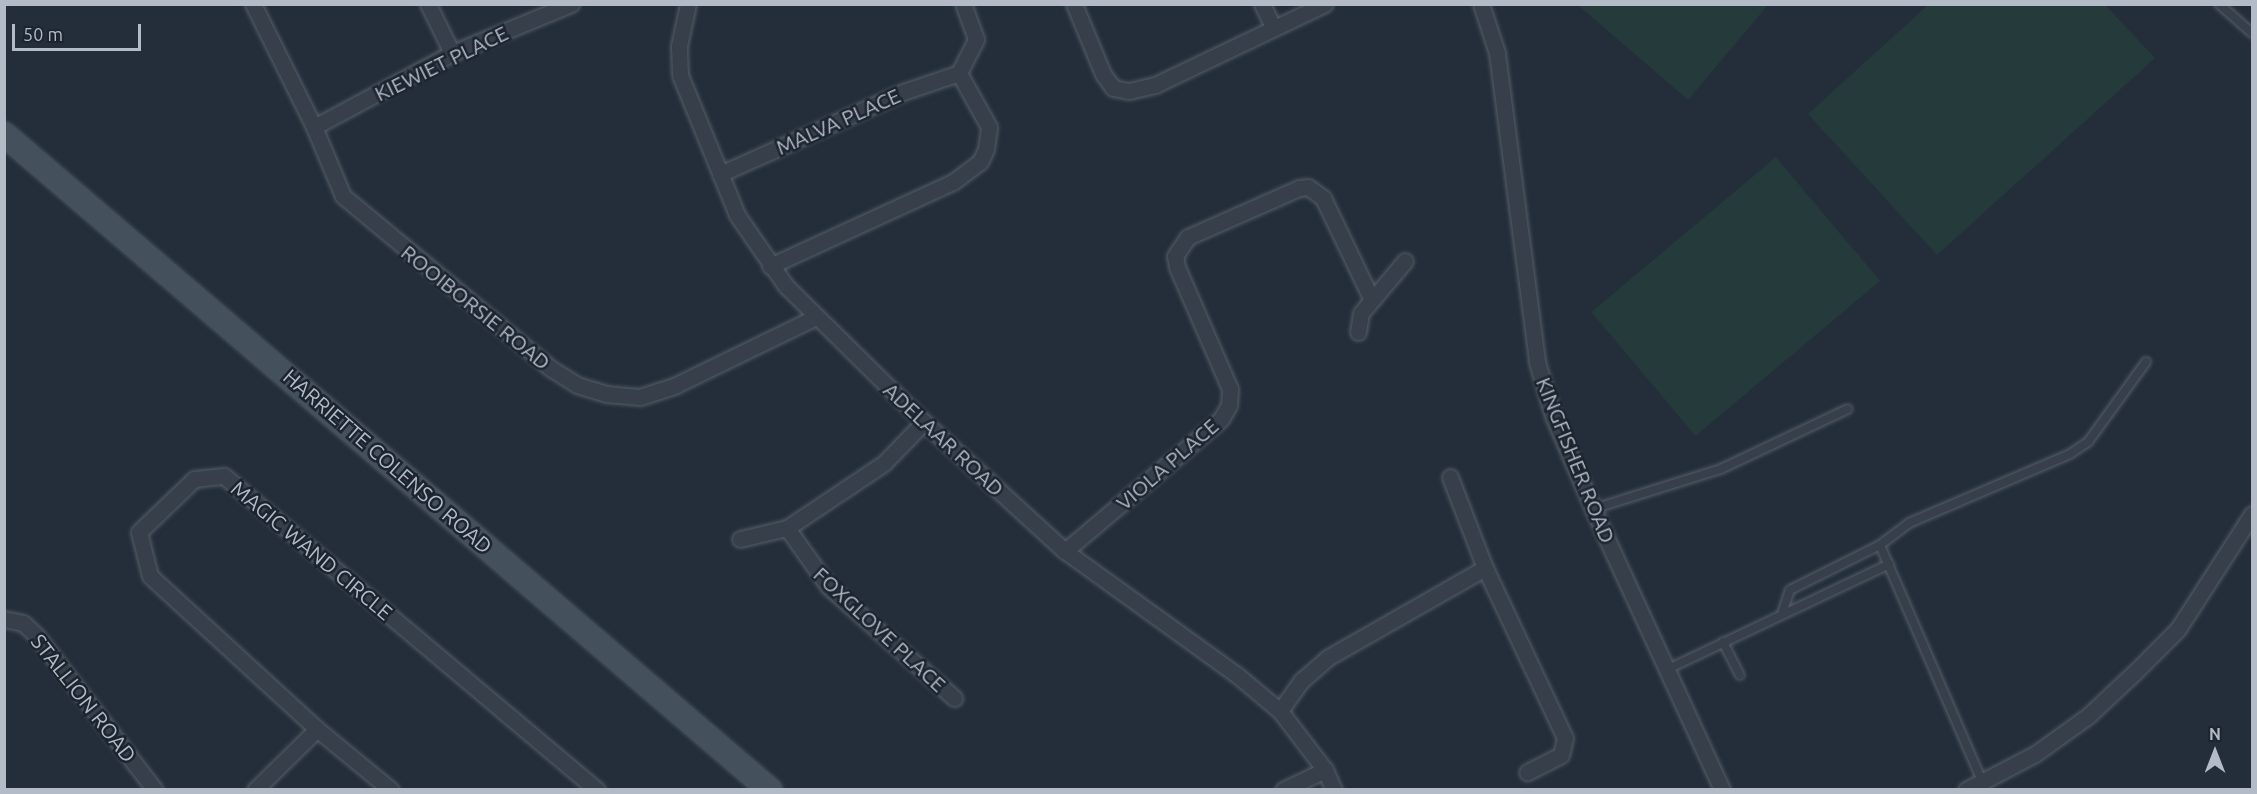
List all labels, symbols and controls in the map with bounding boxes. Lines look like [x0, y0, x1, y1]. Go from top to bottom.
scale bar [15, 12, 144, 50]
street label: KIEWIET PLACE [370, 20, 512, 106]
text: 50 m [23, 24, 63, 44]
street label: MALVA PLACE [772, 82, 904, 160]
street label: ROOIBORSIE ROAD [396, 239, 556, 375]
street label: HARRIETTE COLENSO ROAD [279, 364, 497, 558]
street label: KINGFISHER ROAD [1531, 373, 1621, 547]
street label: ADELAAR ROAD [879, 377, 1009, 501]
street label: VIOLA PLACE [1111, 413, 1223, 515]
street label: MAGIC WAND CIRCLE [226, 475, 398, 625]
street label: FOXGLOVE PLACE [809, 561, 951, 697]
street label: STALLION ROAD [26, 629, 142, 767]
north arrow [2185, 722, 2245, 782]
text: N [2209, 725, 2221, 743]

